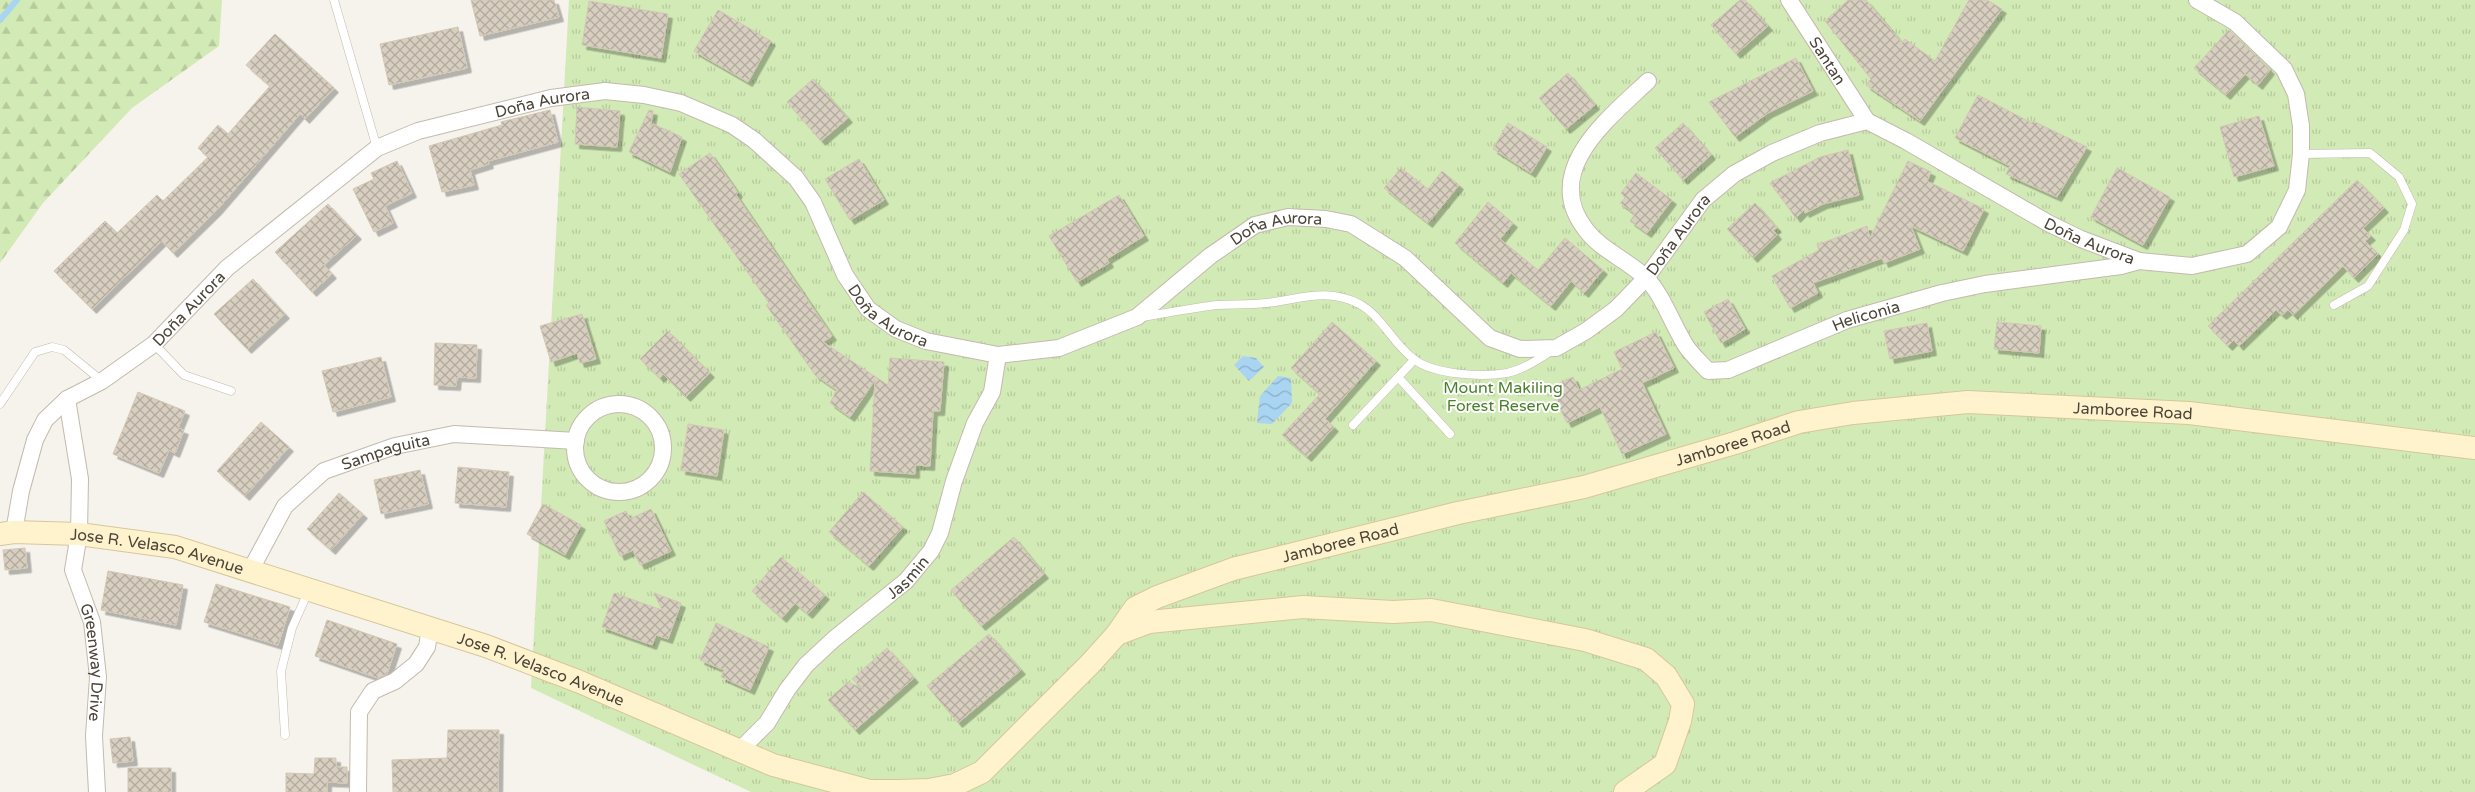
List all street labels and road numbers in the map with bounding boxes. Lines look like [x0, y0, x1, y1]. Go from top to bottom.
street label: Santan [1804, 33, 1850, 89]
street label: Doña Aurora [493, 84, 591, 123]
street label: Doña Aurora [1642, 189, 1715, 280]
street label: Doña Aurora [1227, 207, 1323, 250]
street label: Doña Aurora [2041, 214, 2137, 270]
street label: Doña Aurora [148, 267, 230, 351]
street label: Doña Aurora [843, 281, 931, 352]
street label: Heliconia [1829, 297, 1902, 336]
street label: Jamboree Road [2073, 398, 2193, 424]
street label: Jamboree Road [1673, 417, 1793, 471]
street label: Sampaguita [339, 430, 432, 475]
street label: Jamboree Road [1280, 519, 1401, 567]
street label: Jose R. Velasco Avenue [70, 525, 246, 579]
street label: Jasmin [883, 552, 934, 604]
street label: Greenway Drive [75, 600, 107, 722]
street label: Jose R. Velasco Avenue [455, 629, 627, 711]

